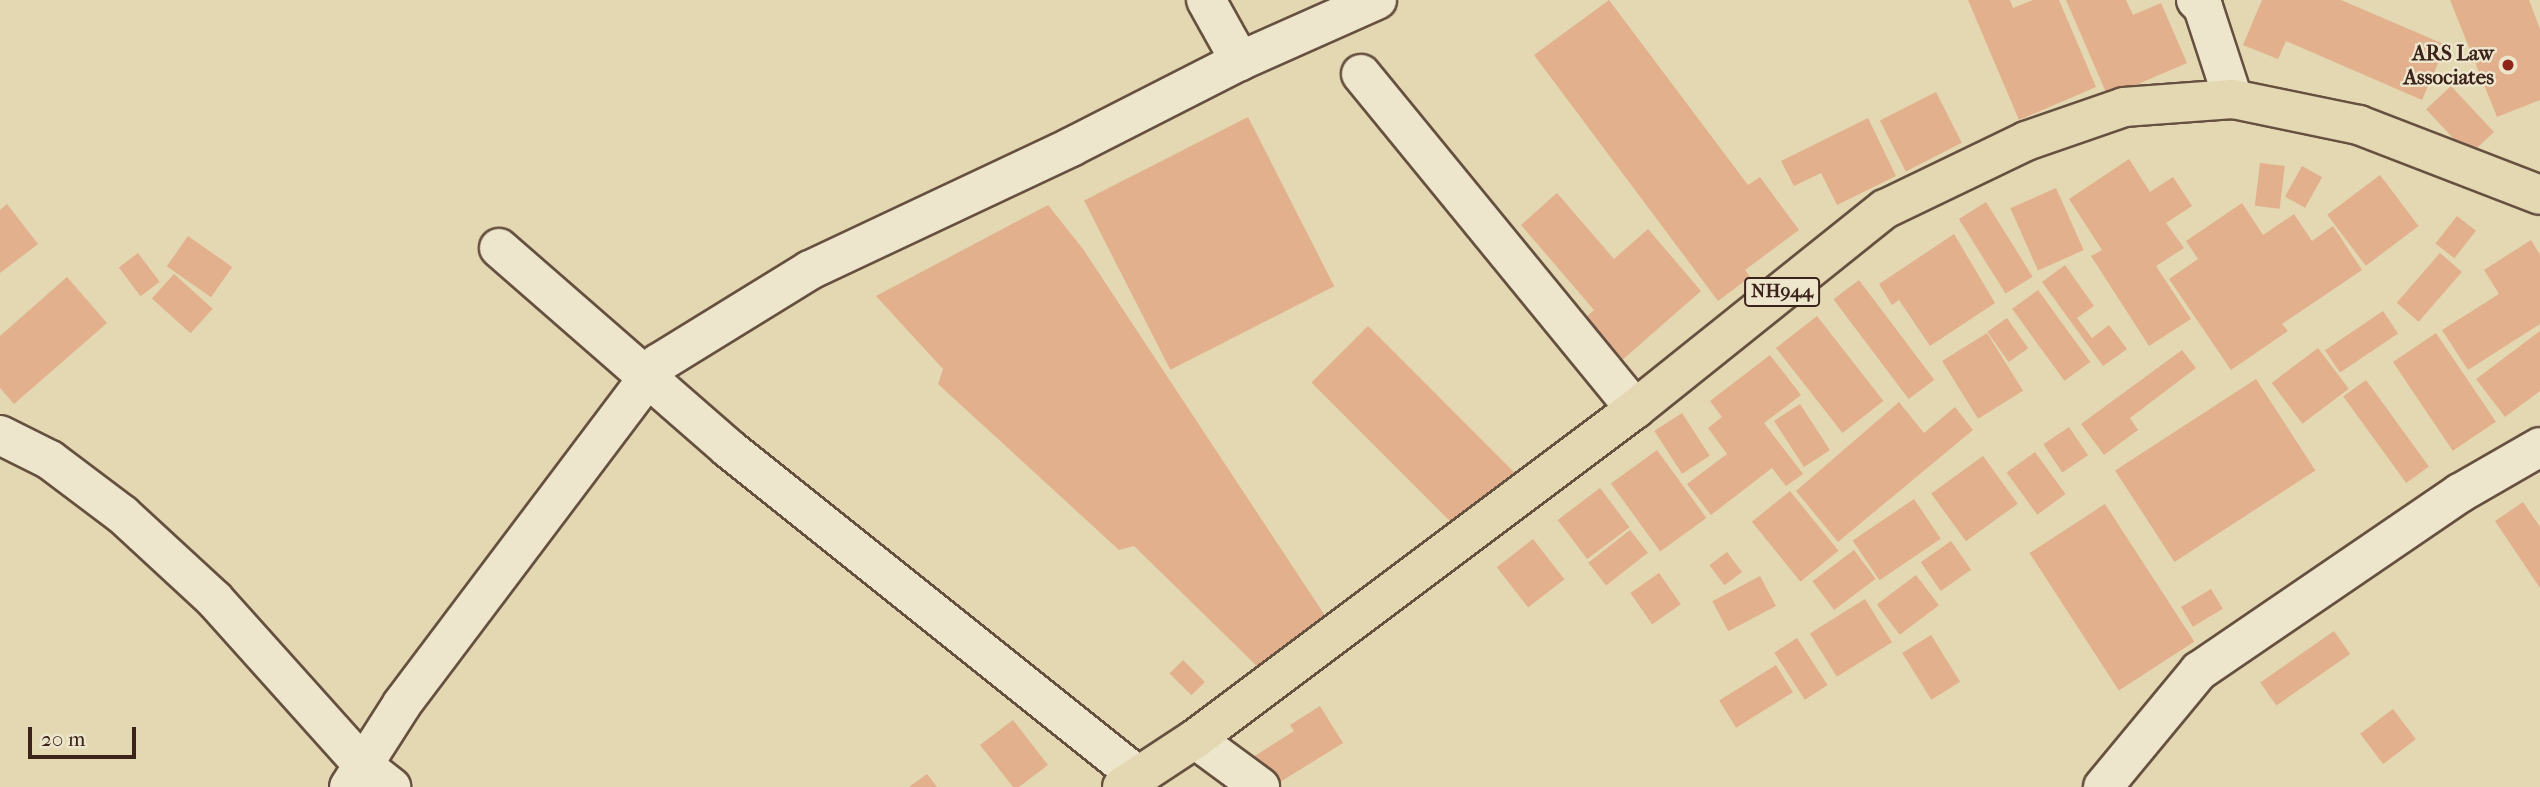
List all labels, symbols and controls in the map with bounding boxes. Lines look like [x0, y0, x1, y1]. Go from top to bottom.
place label: ARS Law Associates [2403, 40, 2494, 90]
marker: ARS Law Associates [2500, 57, 2516, 73]
road number: NH944 [1744, 276, 1820, 308]
scale bar [32, 714, 140, 758]
text: 20 m [41, 727, 85, 751]

